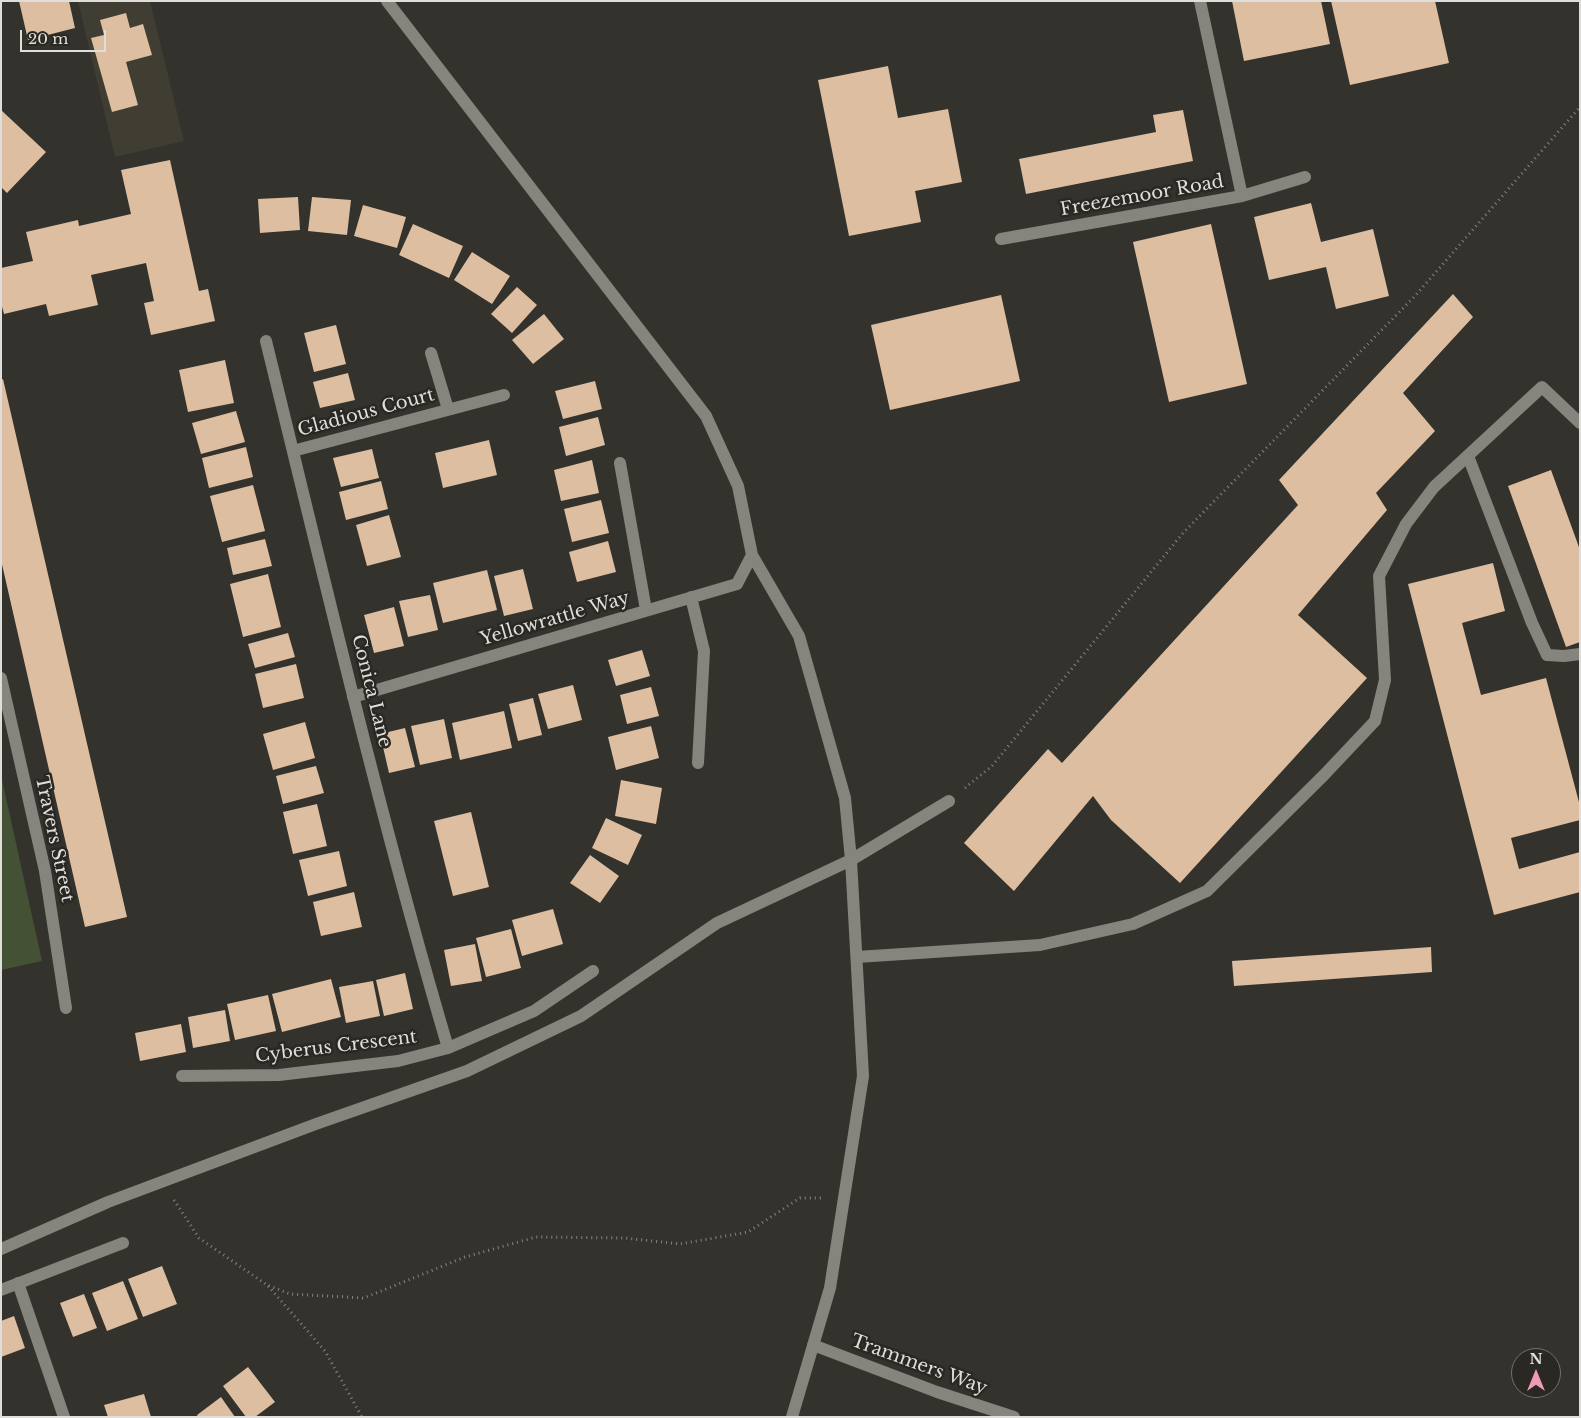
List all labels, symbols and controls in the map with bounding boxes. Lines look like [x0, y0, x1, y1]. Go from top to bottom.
scale bar [22, 20, 109, 52]
text: 20 m [28, 29, 68, 48]
street label: Freezemoor Road [1059, 171, 1225, 221]
street label: Gladious Court [295, 384, 437, 442]
street label: Yellowrattle Way [478, 587, 632, 651]
street label: Conica Lane [347, 632, 395, 750]
street label: Travers Street [30, 774, 78, 904]
street label: Cyberus Crescent [254, 1026, 418, 1068]
street label: Trammers Way [848, 1330, 990, 1400]
north arrow [1511, 1348, 1561, 1398]
text: N [1529, 1350, 1543, 1368]

